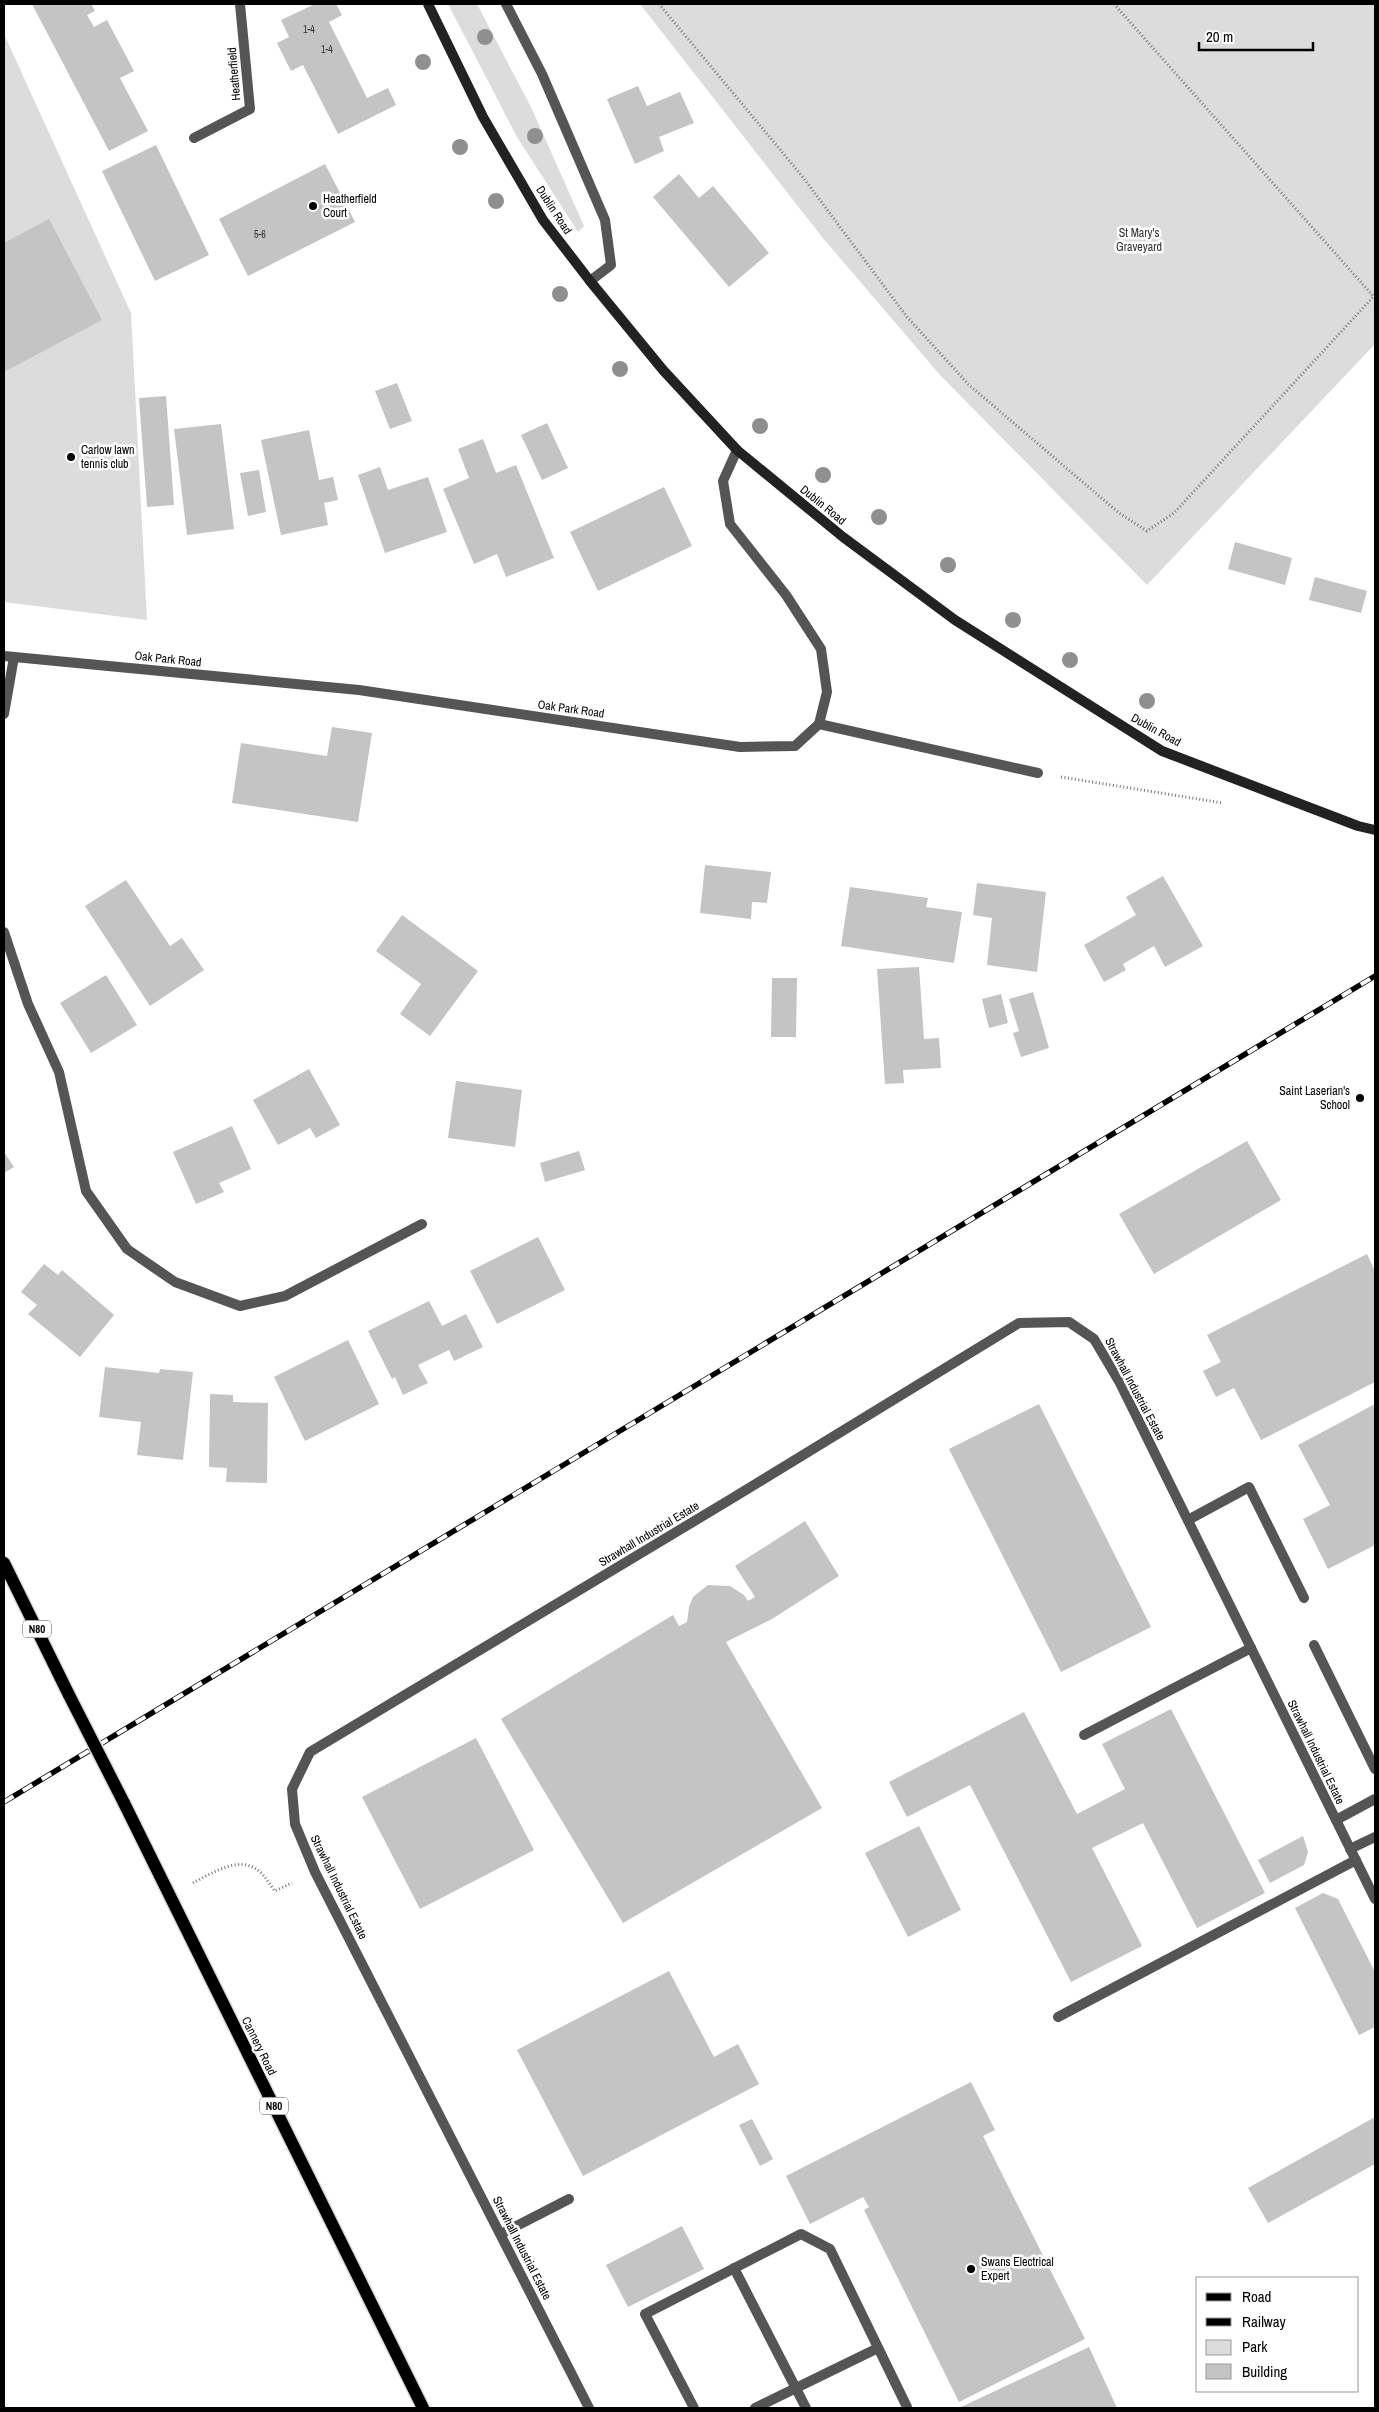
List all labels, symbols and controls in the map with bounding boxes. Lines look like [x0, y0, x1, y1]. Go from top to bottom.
scale bar [1199, 20, 1313, 52]
house number: 1-4 [303, 23, 315, 36]
text: 20 m [1206, 26, 1233, 47]
house number: 1-4 [321, 43, 333, 56]
street label: Heatherfield [224, 47, 244, 101]
street label: Dublin Road [532, 183, 576, 237]
place label: Heatherfield Court [323, 191, 377, 221]
marker: Heatherfield Court [307, 200, 319, 212]
park label: St Mary's Graveyard [1116, 225, 1162, 255]
house number: 5-6 [254, 228, 266, 241]
place label: Carlow lawn tennis club [81, 442, 135, 472]
marker: Carlow lawn tennis club [65, 451, 77, 463]
street label: Dublin Road [797, 482, 849, 528]
street label: Oak Park Road [134, 648, 202, 670]
street label: Oak Park Road [537, 696, 605, 722]
street label: Dublin Road [1128, 710, 1184, 750]
place label: Saint Laserian's School [1279, 1083, 1350, 1113]
marker: Saint Laserian's School [1354, 1092, 1366, 1104]
street label: Strawhall Industrial Estate [1101, 1335, 1169, 1443]
street label: Strawhall Industrial Estate [596, 1498, 702, 1570]
road number: N80 [23, 1620, 51, 1638]
street label: Strawhall Industrial Estate [1284, 1697, 1348, 1807]
street label: Strawhall Industrial Estate [307, 1832, 371, 1942]
street label: Cannery Road [238, 2014, 280, 2078]
road number: N80 [260, 2098, 288, 2114]
street label: Strawhall Industrial Estate [489, 2193, 555, 2303]
place label: Swans Electrical Expert [981, 2254, 1054, 2284]
marker: Swans Electrical Expert [965, 2263, 977, 2275]
legend [1196, 2277, 1359, 2392]
text: Road [1242, 2286, 1271, 2307]
text: Railway [1242, 2311, 1287, 2332]
text: Park [1242, 2336, 1268, 2357]
text: Building [1242, 2361, 1287, 2382]

